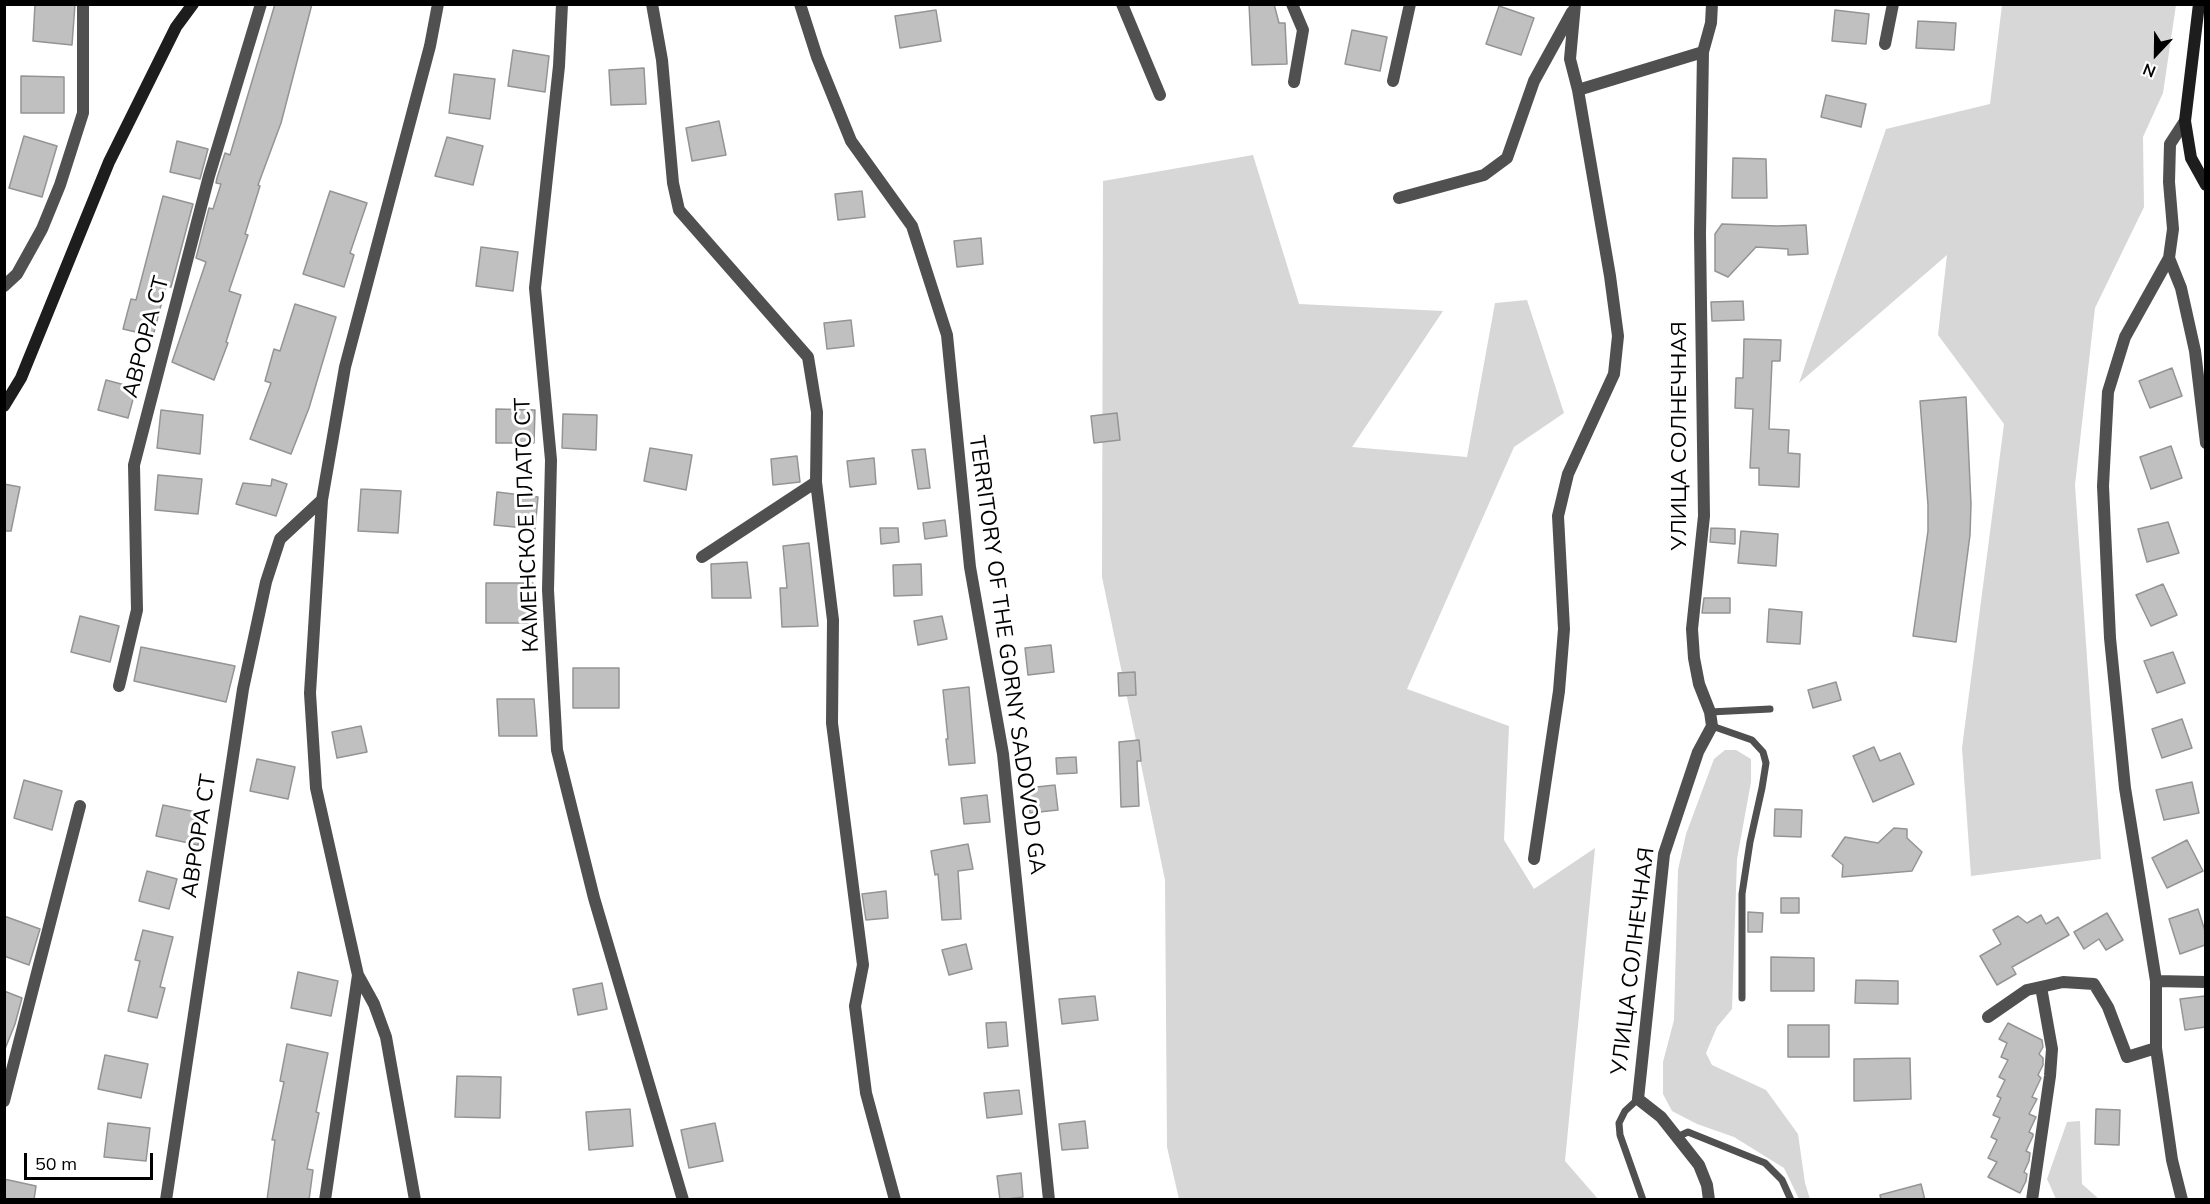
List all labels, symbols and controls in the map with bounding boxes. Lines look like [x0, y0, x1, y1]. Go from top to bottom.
north arrow [2126, 24, 2186, 84]
text: N [2140, 59, 2159, 82]
street label: АВРОРА СТ [117, 273, 175, 401]
street label: УЛИЦА СОЛНЕЧНАЯ [1666, 321, 1692, 551]
street label: КАМЕНСКОЕ ПЛАТО СТ [509, 397, 545, 653]
street label: TERRITORY OF THE GORNY SADOVOD GA [963, 434, 1051, 876]
street label: АВРОРА СТ [176, 772, 222, 900]
street label: УЛИЦА СОЛНЕЧНАЯ [1606, 846, 1660, 1076]
scale bar [27, 1141, 156, 1179]
text: 50 m [35, 1152, 77, 1175]

